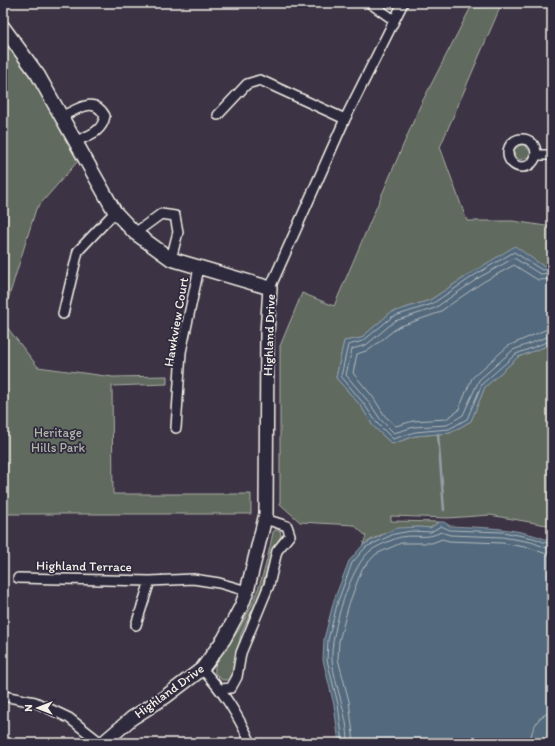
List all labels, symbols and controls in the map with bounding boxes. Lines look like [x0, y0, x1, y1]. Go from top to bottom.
street label: Hawkview Court [161, 276, 191, 368]
street label: Highland Drive [260, 294, 278, 376]
park label: Heritage Hills Park [31, 425, 85, 455]
street label: Highland Terrace [36, 558, 132, 574]
street label: Highland Drive [131, 661, 207, 721]
north arrow [18, 688, 58, 728]
text: N [22, 704, 35, 712]

